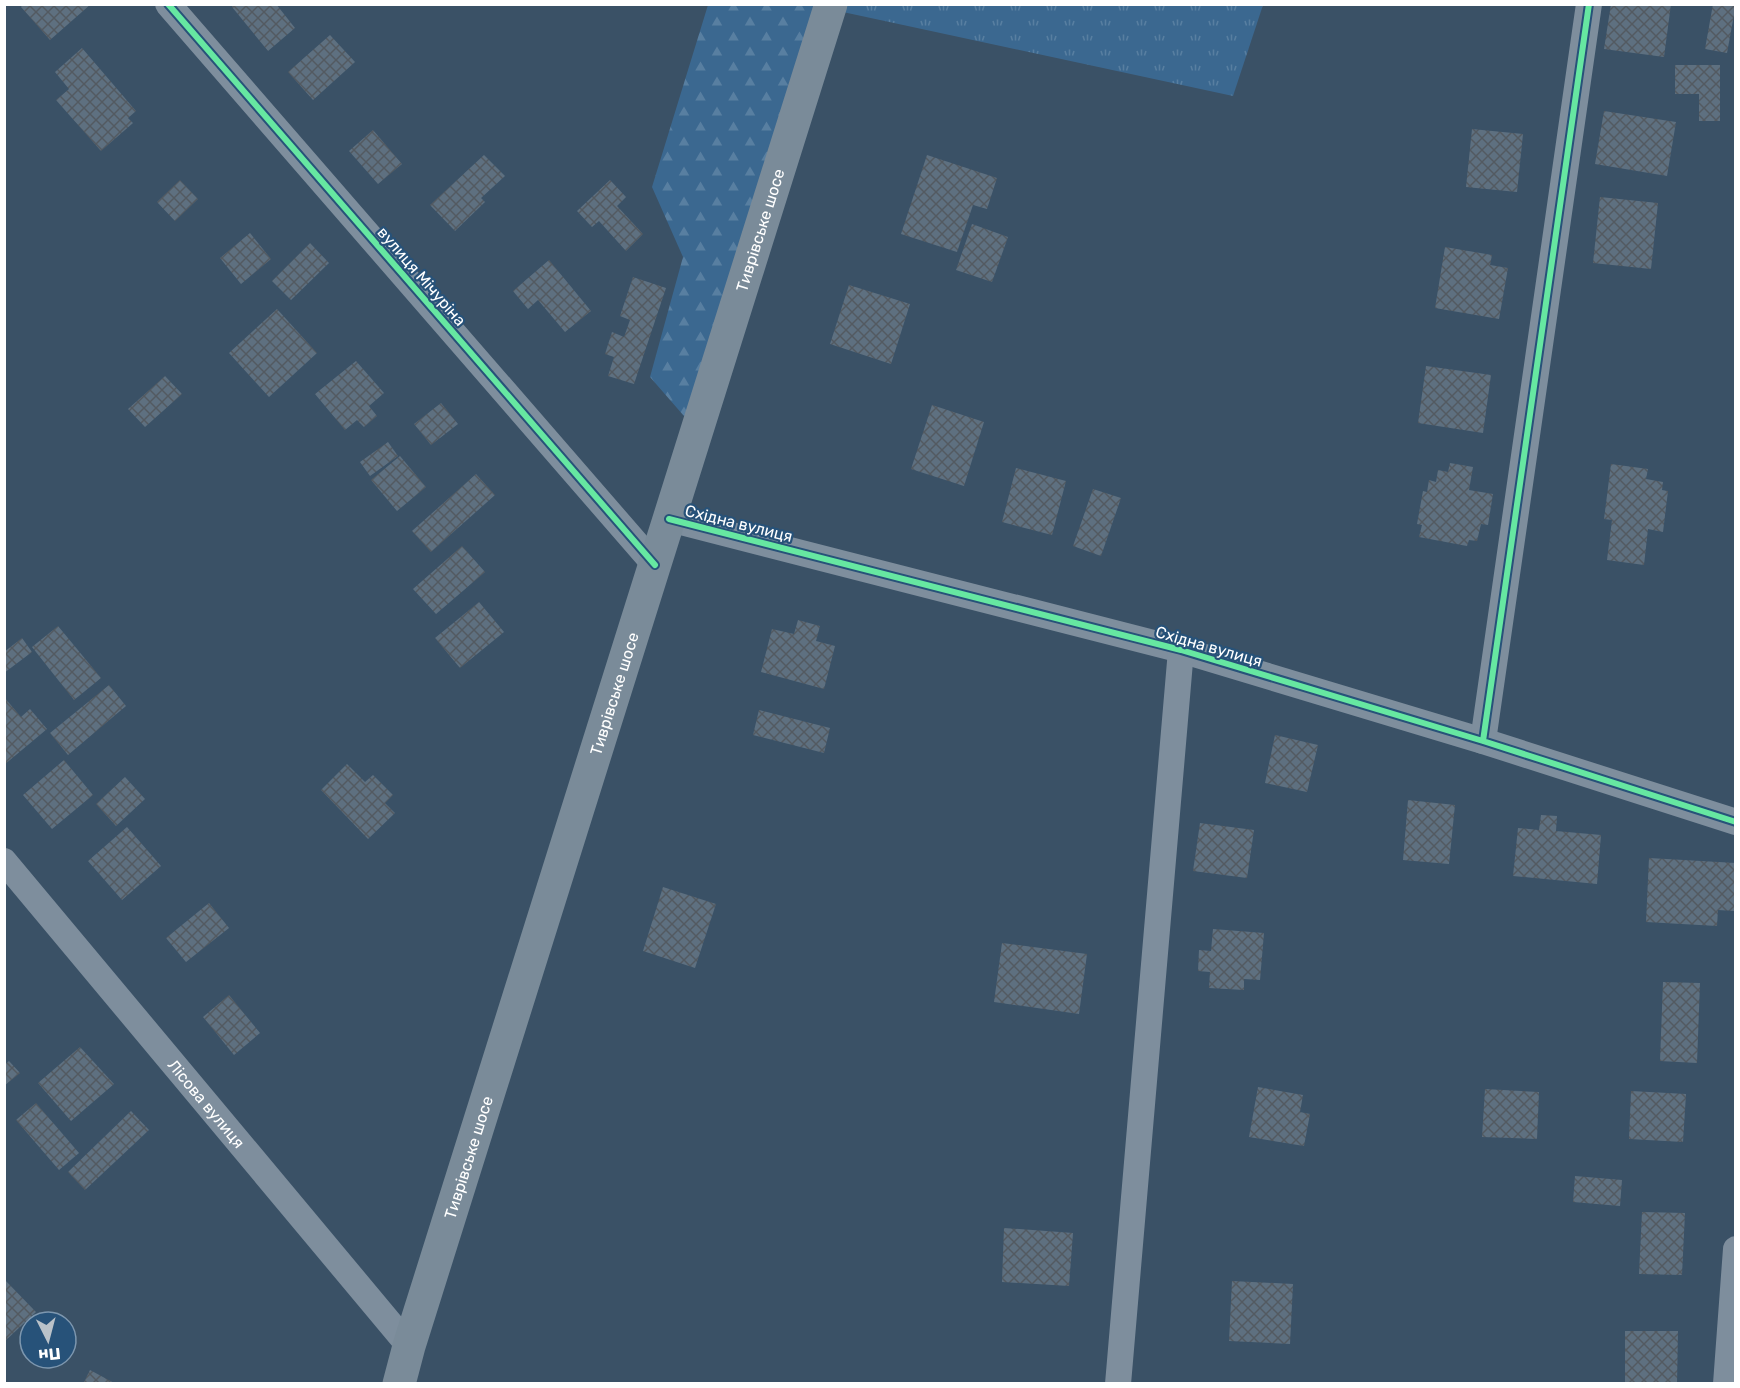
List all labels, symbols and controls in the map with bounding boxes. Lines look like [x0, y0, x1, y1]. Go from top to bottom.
street label: Тиврівське шосе [732, 166, 789, 294]
street label: вулиця Мічуріна [373, 223, 470, 330]
street label: Східна вулиця [683, 501, 795, 546]
street label: Східна вулиця [1153, 622, 1264, 671]
street label: Тиврівське шосе [586, 630, 643, 758]
street label: Лісова вулиця [164, 1056, 249, 1152]
street label: Тиврівське шосе [441, 1094, 497, 1221]
north arrow [18, 1310, 78, 1370]
text: Пн [38, 1344, 62, 1365]

